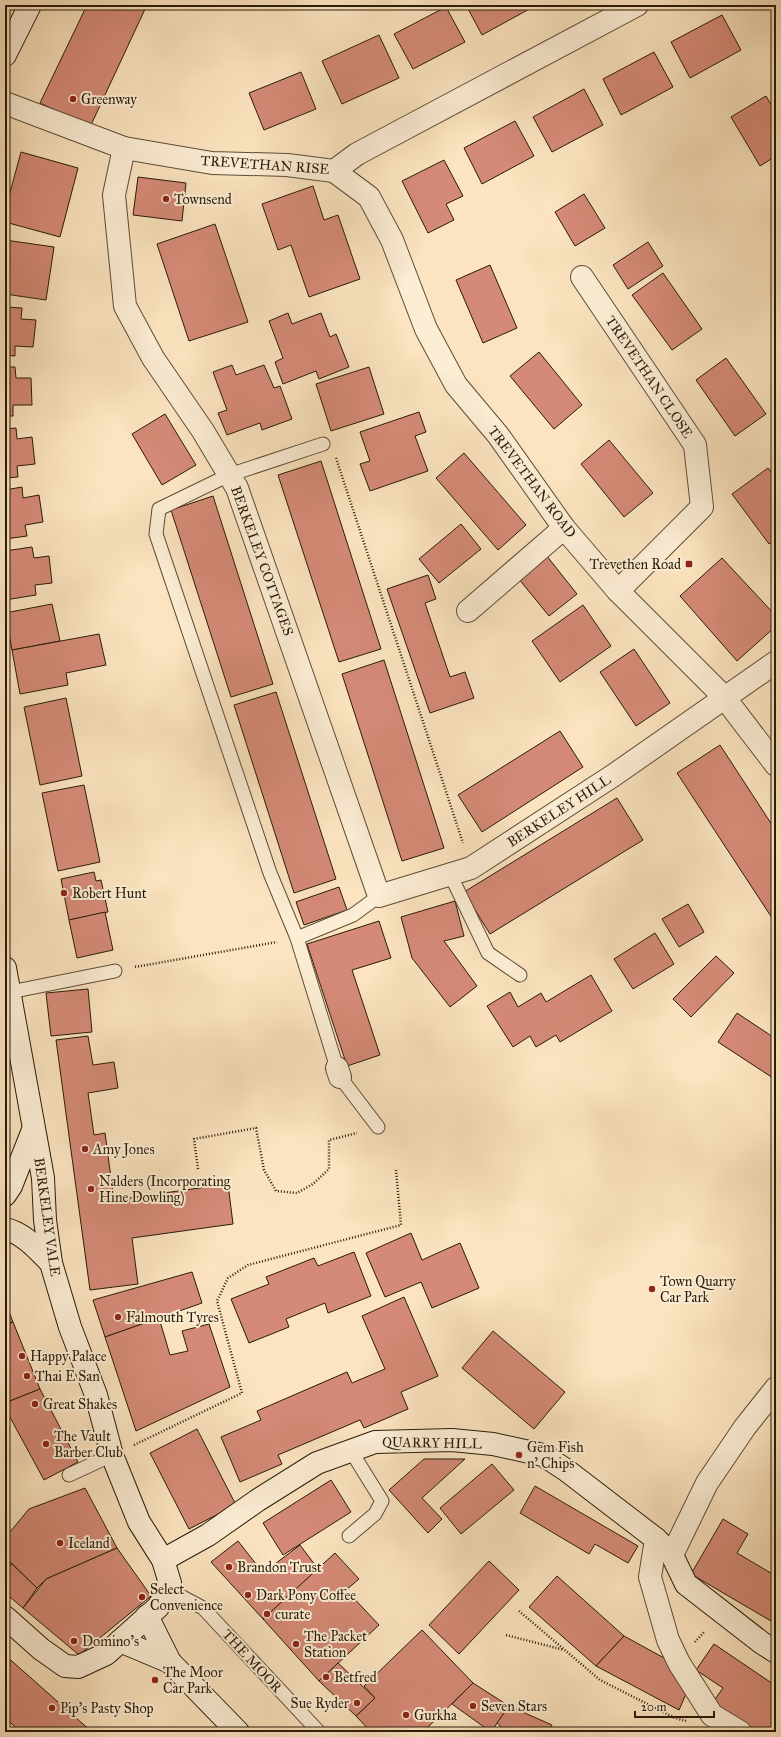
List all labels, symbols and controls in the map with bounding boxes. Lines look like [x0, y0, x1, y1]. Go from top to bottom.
place label: Greenway [81, 91, 137, 108]
marker: Greenway [68, 94, 78, 104]
street label: TREVETHAN RISE [200, 152, 330, 178]
place label: Townsend [174, 191, 232, 208]
marker: Townsend [161, 194, 171, 204]
street label: TREVETHAN CLOSE [602, 313, 696, 441]
street label: TREVETHAN ROAD [484, 423, 580, 541]
street label: BERKELEY COTTAGES [227, 484, 297, 638]
place label: Trevethen Road [589, 556, 681, 573]
marker: Trevethen Road [684, 559, 694, 569]
street label: BERKELEY HILL [504, 771, 614, 851]
place label: Robert Hunt [72, 885, 147, 902]
marker: Robert Hunt [59, 888, 69, 898]
place label: Amy Jones [92, 1141, 155, 1159]
marker: Amy Jones [80, 1144, 90, 1154]
street label: BERKELEY VALE [30, 1156, 64, 1278]
place label: Nalders (Incorporating Hine Dowling) [99, 1173, 231, 1207]
marker: Nalders (Incorporating Hine Dowling) [86, 1184, 96, 1194]
place label: Town Quarry Car Park [660, 1273, 736, 1306]
marker: Town Quarry Car Park [647, 1284, 657, 1294]
place label: Falmouth Tyres [126, 1309, 219, 1326]
marker: Falmouth Tyres [113, 1312, 123, 1322]
place label: Happy Palace [30, 1348, 107, 1365]
marker: Happy Palace [17, 1351, 27, 1361]
place label: Thai E San [35, 1368, 100, 1385]
marker: Thai E San [22, 1371, 32, 1381]
place label: Great Shakes [43, 1396, 117, 1413]
marker: Great Shakes [30, 1399, 40, 1409]
place label: The Vault Barber Club [54, 1428, 123, 1461]
street label: QUARRY HILL [382, 1434, 483, 1452]
marker: The Vault Barber Club [41, 1439, 51, 1449]
place label: Gem Fish n' Chips [527, 1439, 584, 1472]
marker: Gem Fish n' Chips [514, 1450, 524, 1460]
place label: Iceland [68, 1535, 110, 1552]
marker: Iceland [55, 1538, 65, 1548]
place label: Brandon Trust [237, 1559, 322, 1576]
marker: Brandon Trust [224, 1562, 234, 1572]
place label: Select Convenience [150, 1581, 223, 1614]
place label: Dark Pony Coffee [256, 1587, 356, 1604]
marker: Dark Pony Coffee [243, 1590, 253, 1600]
marker: Select Convenience [137, 1592, 147, 1602]
place label: curate [275, 1606, 310, 1623]
marker: curate [262, 1609, 272, 1619]
street label: THE MOOR [218, 1626, 286, 1697]
place label: The Packet Station [304, 1628, 367, 1661]
place label: Domino's [82, 1633, 139, 1650]
marker: Domino's [69, 1636, 79, 1646]
marker: The Packet Station [291, 1639, 301, 1649]
place label: The Moor Car Park [163, 1664, 224, 1697]
place label: Betfred [334, 1669, 377, 1686]
marker: Betfred [321, 1672, 331, 1682]
marker: The Moor Car Park [150, 1675, 160, 1685]
scale bar [635, 1693, 714, 1719]
place label: Sue Ryder [291, 1695, 350, 1712]
marker: Sue Ryder [352, 1698, 362, 1708]
place label: Seven Stars [481, 1698, 547, 1715]
place label: Pip's Pasty Shop [60, 1700, 154, 1717]
text: 20 m [641, 1700, 667, 1714]
marker: Seven Stars [468, 1701, 478, 1711]
marker: Pip's Pasty Shop [47, 1703, 57, 1713]
place label: Gurkha [414, 1707, 457, 1724]
marker: Gurkha [401, 1710, 411, 1720]

